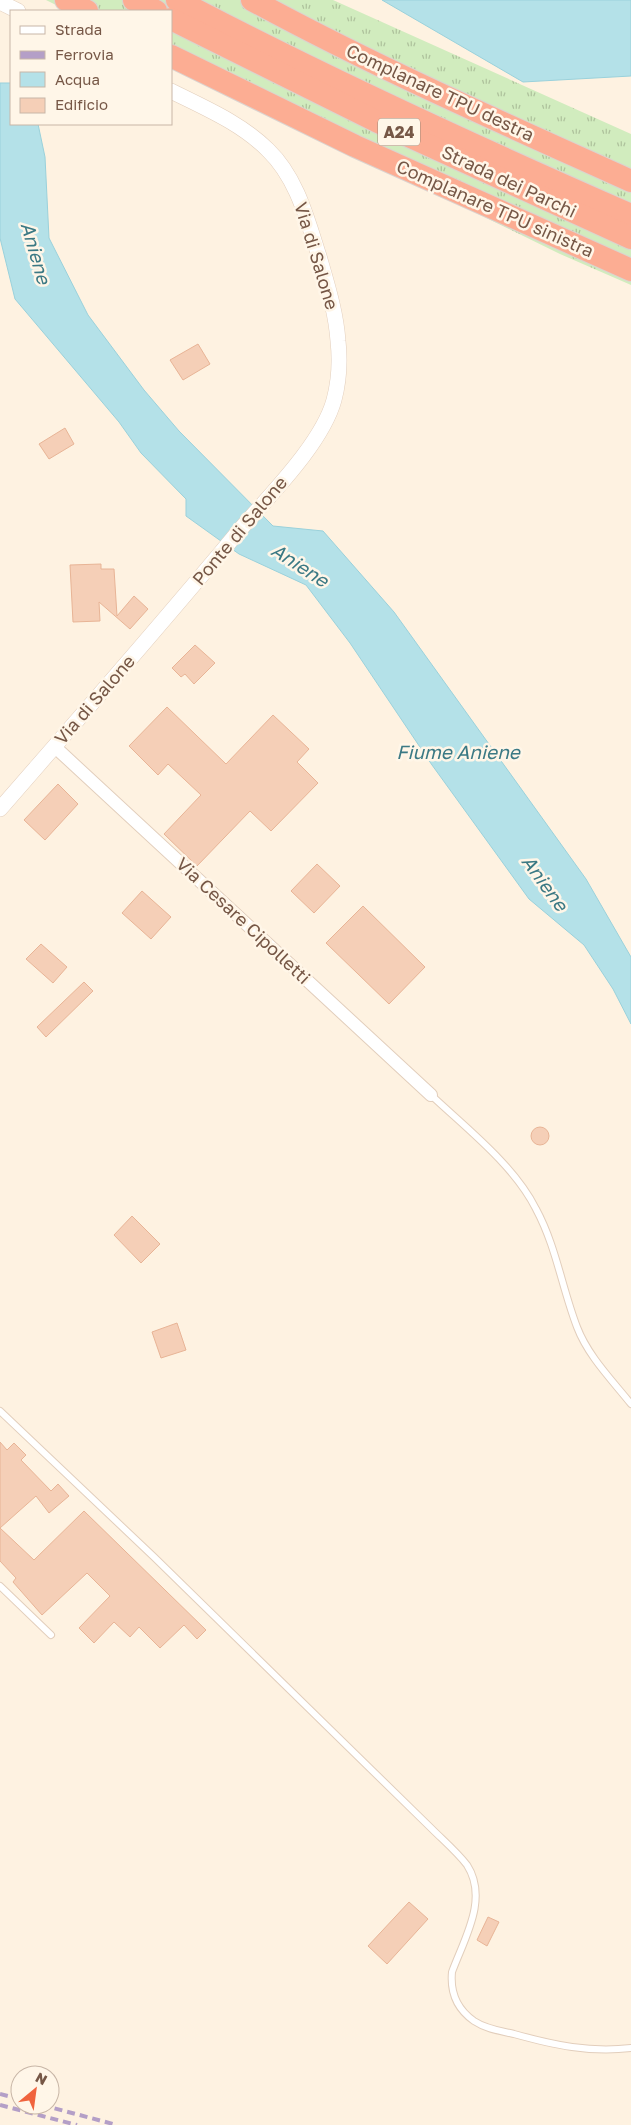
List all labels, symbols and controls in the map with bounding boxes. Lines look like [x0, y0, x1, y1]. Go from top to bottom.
legend [10, 10, 172, 125]
text: Strada [55, 20, 102, 38]
street label: Complanare TPU destra [343, 39, 538, 145]
text: Ferrovia [55, 45, 114, 63]
text: Acqua [55, 70, 100, 88]
text: Edificio [55, 95, 108, 113]
road number: A24 [378, 118, 420, 146]
street label: Strada dei Parchi [438, 140, 580, 222]
street label: Complanare TPU sinistra [393, 155, 597, 262]
street label: Via di Salone [290, 199, 344, 312]
water label: Aniene [17, 219, 57, 288]
street label: Ponte di Salone [187, 471, 291, 589]
water label: Aniene [267, 538, 335, 593]
street label: Via di Salone [49, 650, 139, 749]
water label: Fiume Aniene [396, 740, 522, 763]
water label: Aniene [518, 850, 574, 917]
street label: Via Cesare Cipolletti [172, 852, 315, 988]
north arrow [10, 2065, 60, 2115]
text: N [33, 2068, 50, 2088]

